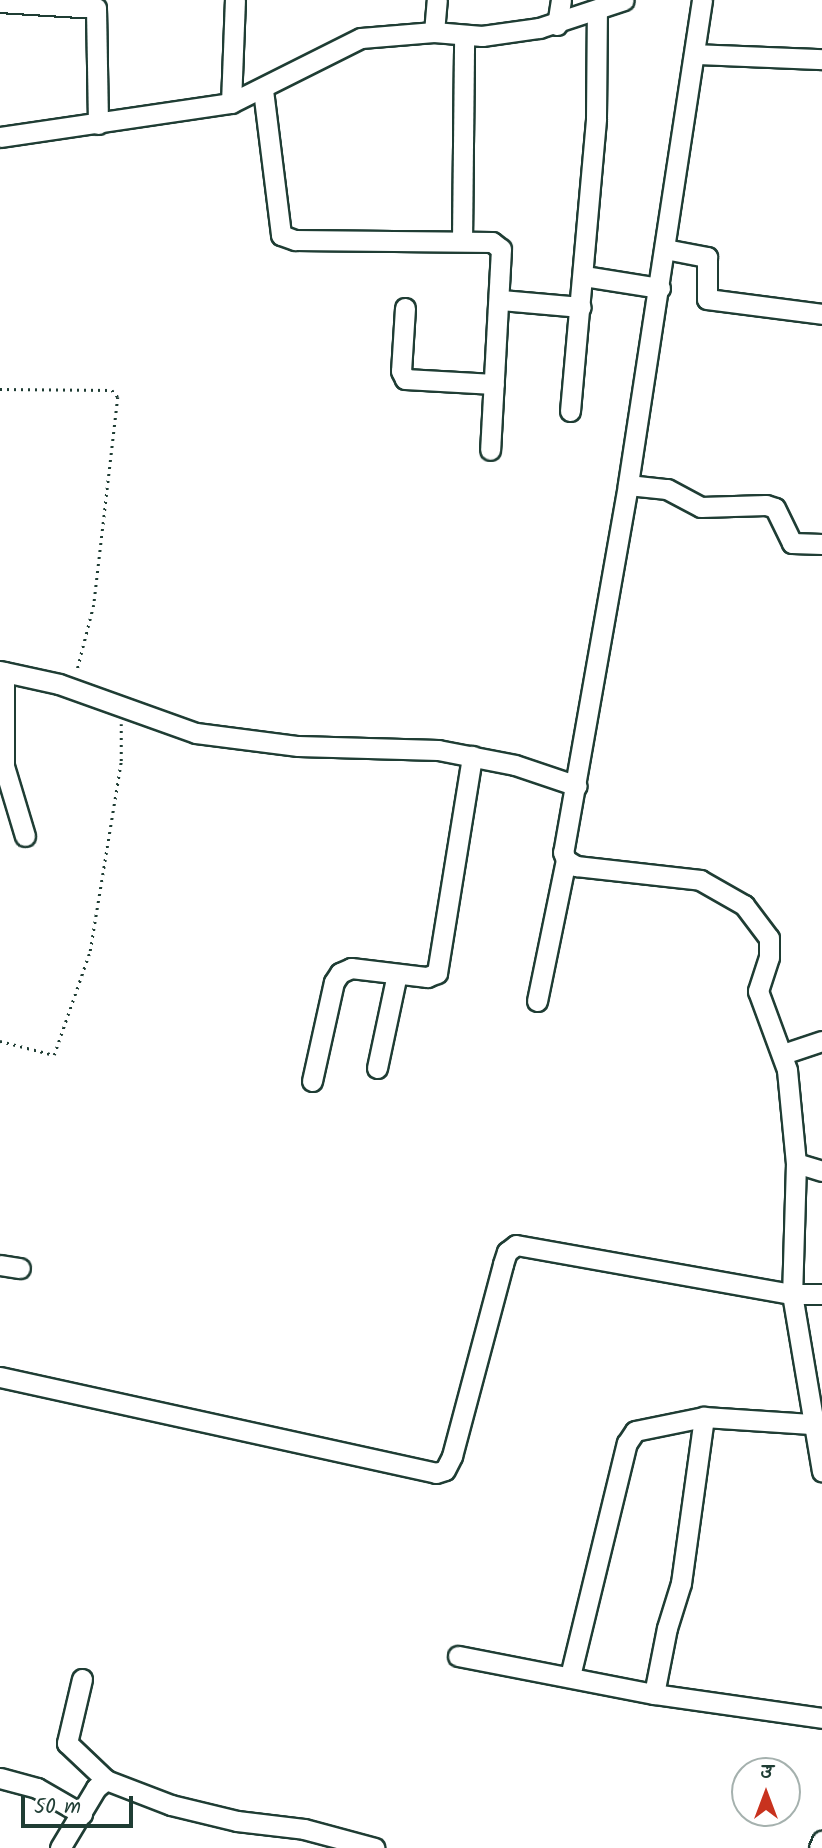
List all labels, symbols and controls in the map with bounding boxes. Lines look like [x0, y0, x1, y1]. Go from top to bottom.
north arrow [731, 1757, 801, 1827]
text: उ [760, 1758, 772, 1788]
scale bar [24, 1782, 136, 1826]
text: 50 m [34, 1791, 81, 1824]

